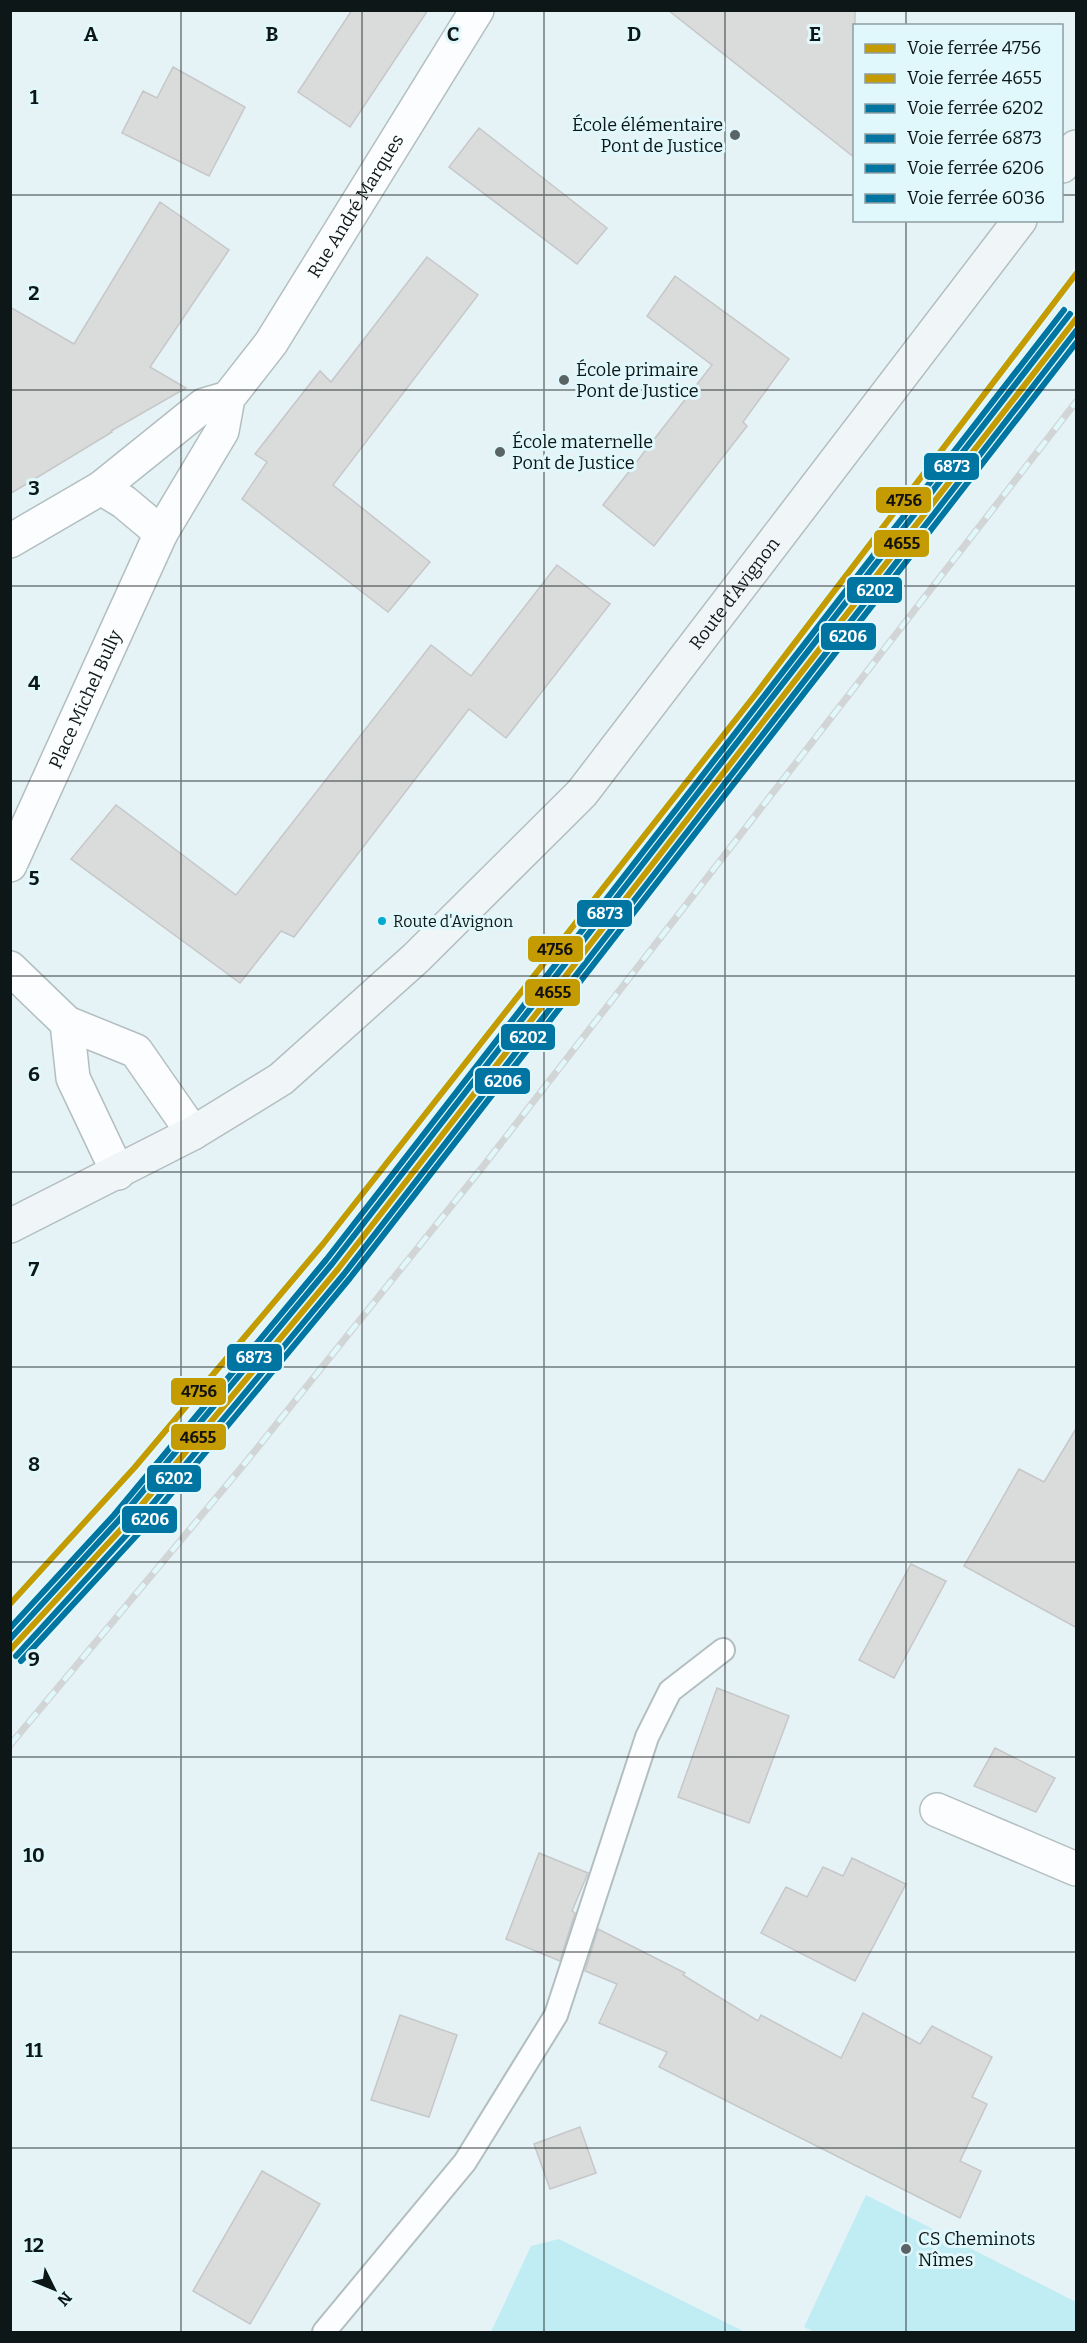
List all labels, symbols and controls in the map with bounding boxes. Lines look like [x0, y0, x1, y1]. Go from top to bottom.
text: A [84, 22, 99, 46]
text: B [266, 22, 279, 46]
text: C [447, 22, 459, 46]
text: D [627, 22, 641, 46]
text: E [809, 22, 821, 46]
legend [853, 24, 1063, 222]
text: Voie ferrée 4756 [907, 37, 1041, 59]
text: Voie ferrée 4655 [907, 67, 1042, 89]
text: 1 [30, 85, 39, 109]
text: Voie ferrée 6202 [907, 97, 1043, 119]
place label: École élémentaire Pont de Justice [572, 113, 723, 157]
text: Voie ferrée 6873 [907, 127, 1042, 149]
marker: École élémentaire Pont de Justice [728, 128, 742, 142]
street label: Rue André Marques [303, 130, 408, 282]
text: Voie ferrée 6206 [907, 157, 1044, 179]
text: Voie ferrée 6036 [907, 187, 1045, 209]
text: 2 [28, 281, 40, 305]
place label: École primaire Pont de Justice [576, 358, 699, 402]
marker: École primaire Pont de Justice [557, 373, 571, 387]
place label: École maternelle Pont de Justice [512, 430, 653, 474]
marker: École maternelle Pont de Justice [493, 445, 507, 459]
line badge: 6873 [923, 452, 980, 481]
text: 6873 [934, 457, 970, 476]
text: 3 [28, 476, 40, 500]
line badge: 4756 [875, 486, 932, 514]
text: 4756 [886, 491, 923, 510]
line badge: 4655 [873, 529, 930, 558]
street label: Route d'Avignon [685, 533, 785, 654]
text: 4655 [884, 534, 920, 553]
line badge: 6202 [846, 576, 903, 604]
text: 6202 [856, 581, 894, 600]
line badge: 6206 [820, 622, 877, 651]
street label: Place Michel Bully [44, 626, 127, 772]
text: 6206 [829, 627, 868, 646]
text: 4 [28, 671, 40, 695]
text: 5 [29, 866, 40, 890]
line badge: 6873 [576, 899, 633, 928]
text: 6873 [587, 904, 623, 923]
place label: Route d'Avignon [393, 912, 513, 931]
marker: Route d'Avignon [376, 915, 388, 927]
line badge: 4756 [527, 935, 584, 963]
text: 4756 [537, 940, 574, 959]
line badge: 4655 [524, 978, 581, 1007]
text: 4655 [535, 983, 571, 1002]
line badge: 6202 [500, 1023, 556, 1051]
text: 6202 [509, 1028, 547, 1047]
text: 6 [28, 1062, 40, 1086]
line badge: 6206 [474, 1067, 531, 1095]
text: 6206 [484, 1072, 523, 1091]
text: 7 [29, 1257, 40, 1281]
line badge: 6873 [226, 1343, 283, 1372]
text: 6873 [236, 1348, 272, 1367]
line badge: 4756 [170, 1377, 227, 1406]
text: 4756 [181, 1382, 218, 1401]
line badge: 4655 [170, 1423, 227, 1451]
text: 4655 [180, 1428, 216, 1447]
text: 8 [28, 1452, 40, 1476]
line badge: 6202 [146, 1464, 202, 1493]
text: 6202 [155, 1469, 193, 1488]
line badge: 6206 [121, 1505, 178, 1534]
text: 6206 [131, 1510, 170, 1529]
text: 9 [28, 1647, 40, 1671]
text: 10 [23, 1843, 45, 1867]
text: 11 [25, 2038, 43, 2062]
place label: CS Cheminots Nîmes [918, 2228, 1035, 2271]
text: 12 [24, 2233, 44, 2257]
marker: CS Cheminots Nîmes [899, 2242, 913, 2256]
north arrow [24, 2259, 84, 2319]
text: N [53, 2288, 76, 2310]

